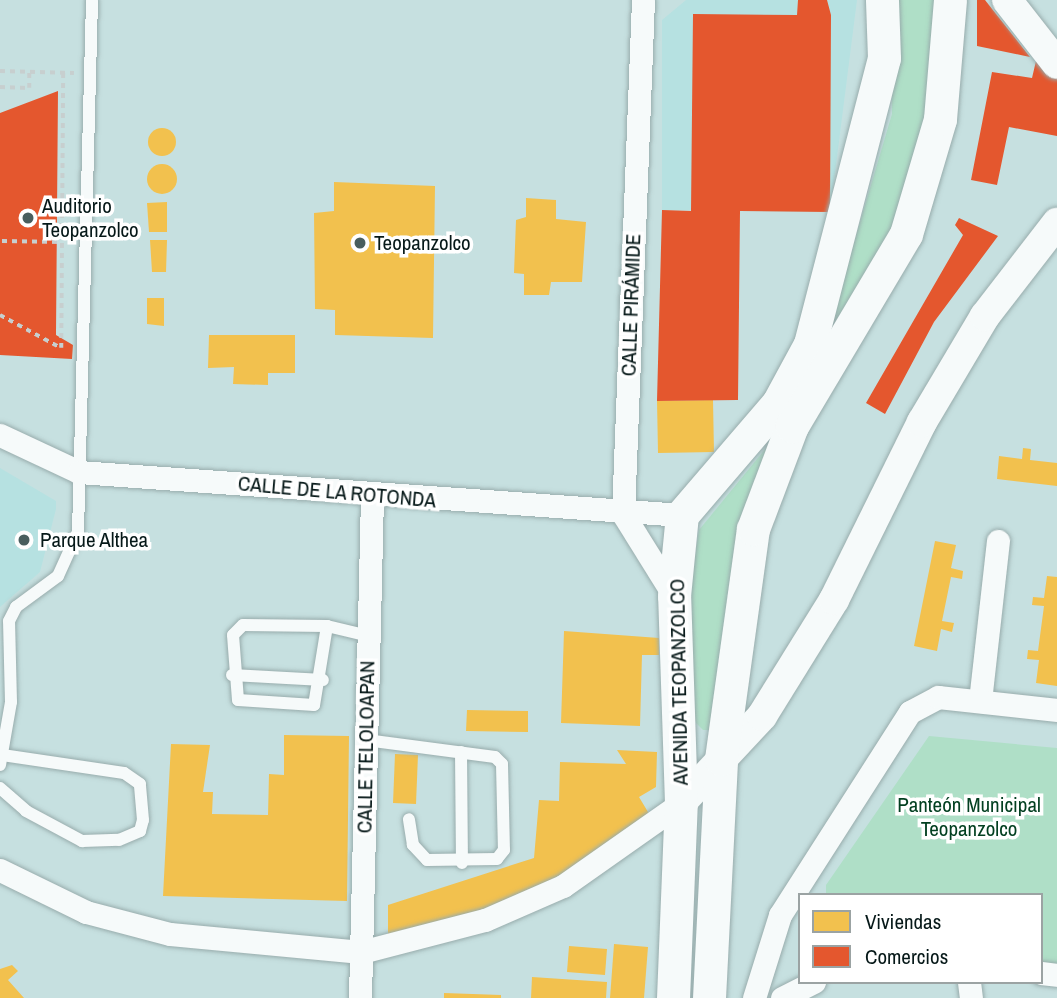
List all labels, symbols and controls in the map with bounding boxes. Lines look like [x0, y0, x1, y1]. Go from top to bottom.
place label: Auditorio Teopanzolco [42, 193, 139, 243]
marker: Auditorio Teopanzolco [20, 210, 36, 226]
place label: Teopanzolco [374, 230, 471, 256]
street label: CALLE PIRÁMIDE [616, 233, 646, 377]
marker: Teopanzolco [352, 235, 368, 251]
street label: CALLE DE LA ROTONDA [236, 471, 438, 513]
place label: Parque Althea [40, 527, 149, 553]
marker: Parque Althea [14, 530, 34, 550]
street label: AVENIDA TEOPANZOLCO [665, 578, 693, 786]
street label: CALLE TELOLOAPAN [352, 660, 380, 834]
park label: Panteón Municipal Teopanzolco [897, 792, 1041, 842]
legend [798, 893, 1043, 984]
text: Viviendas [865, 907, 941, 936]
text: Comercios [865, 942, 948, 971]

